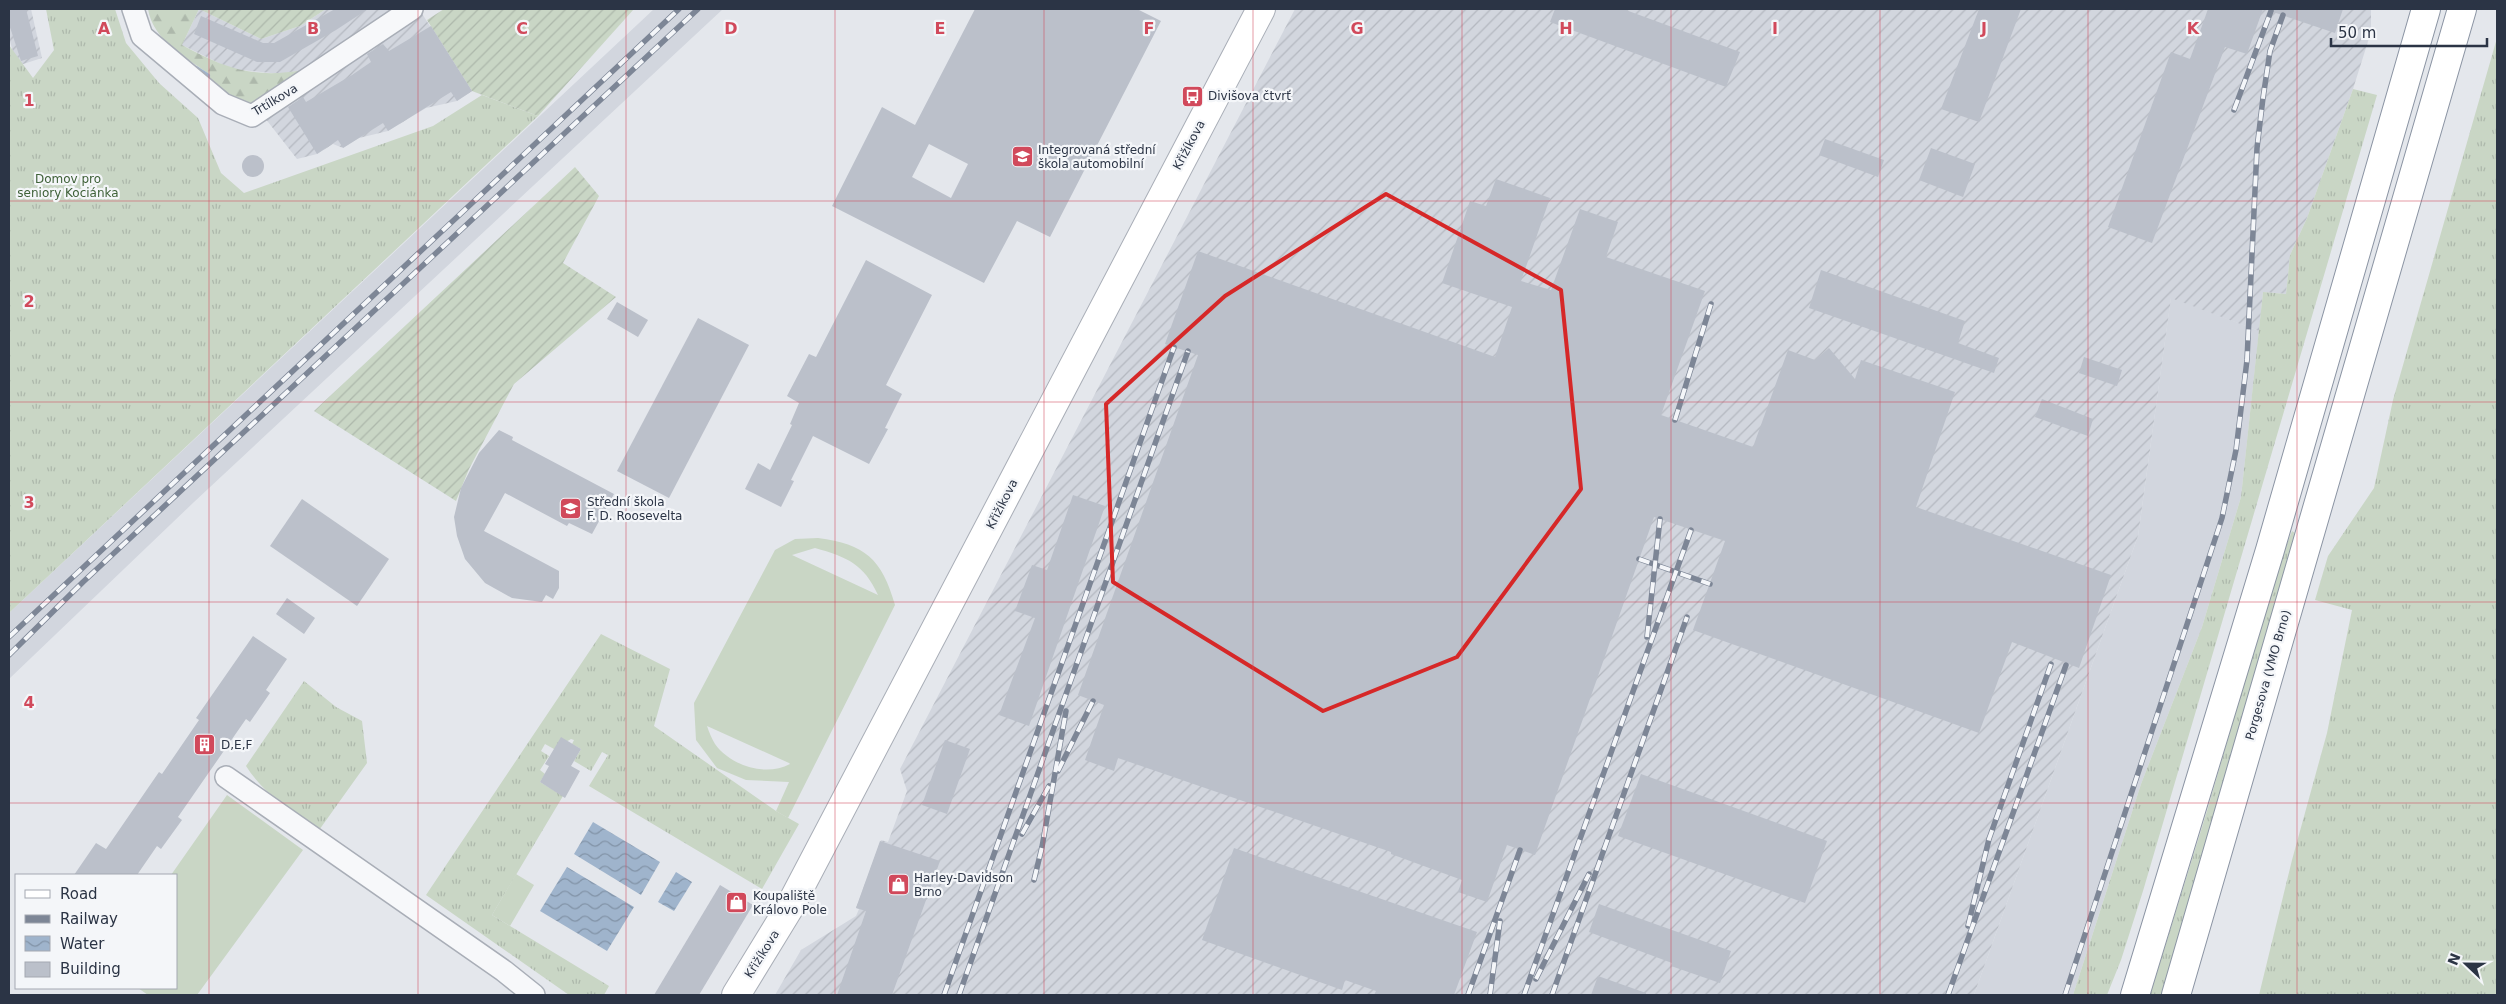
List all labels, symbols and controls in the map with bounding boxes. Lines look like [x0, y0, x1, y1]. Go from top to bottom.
scale bar [2331, 15, 2487, 47]
text: A [98, 19, 111, 38]
text: B [307, 19, 319, 38]
text: C [516, 19, 528, 38]
text: D [724, 19, 738, 38]
text: E [935, 19, 945, 38]
text: F [1144, 19, 1154, 38]
text: G [1350, 19, 1364, 38]
text: H [1559, 19, 1573, 38]
text: I [1772, 19, 1778, 38]
text: J [1980, 19, 1987, 38]
text: K [2187, 19, 2200, 38]
text: 50 m [2338, 24, 2376, 42]
street label: Trtílkova [249, 81, 300, 119]
bus stop icon: Divišova čtvrť [1180, 84, 1204, 108]
place label: Divišova čtvrť [1208, 89, 1291, 103]
text: 1 [23, 91, 35, 110]
street label: Křižíkova [1170, 118, 1208, 172]
place label: Integrovaná střední škola automobilní [1038, 143, 1156, 171]
school or university icon: Integrovaná střední škola automobilní [1010, 145, 1034, 169]
park label: Domov pro seniory Kociánka [17, 172, 119, 200]
text: 2 [23, 292, 35, 311]
street label: Křižíkova [983, 477, 1021, 531]
text: 3 [23, 493, 35, 512]
place label: Střední škola F. D. Roosevelta [587, 495, 682, 523]
school or university icon: Střední škola F. D. Roosevelta [559, 497, 583, 521]
street label: Porgesova (VMO Brno) [2243, 608, 2293, 742]
text: 4 [23, 693, 35, 712]
building icon: D,E,F [193, 733, 217, 757]
place label: D,E,F [221, 738, 252, 752]
place label: Harley-Davidson Brno [914, 871, 1013, 899]
shop icon: Harley-Davidson Brno [886, 873, 910, 897]
legend [15, 874, 178, 989]
text: Road [60, 885, 98, 903]
place label: Koupaliště Královo Pole [753, 889, 827, 917]
shop icon: Koupaliště Královo Pole [725, 891, 749, 915]
text: Railway [60, 910, 118, 928]
street label: Křižíkova [742, 927, 782, 981]
text: Water [60, 935, 105, 953]
north arrow [2441, 939, 2491, 989]
text: N [2444, 951, 2464, 968]
text: Building [60, 960, 121, 978]

